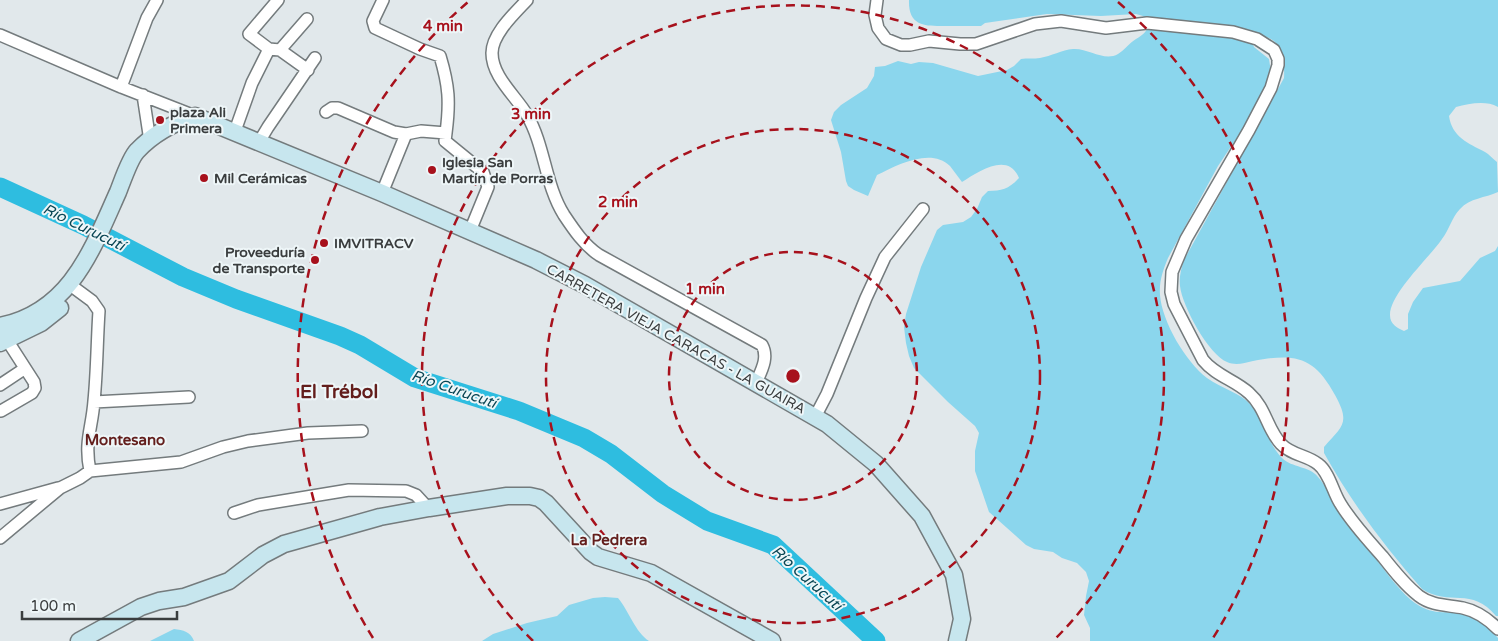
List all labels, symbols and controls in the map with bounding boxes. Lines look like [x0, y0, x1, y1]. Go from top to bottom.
text: 4 min [423, 17, 463, 35]
place label: plaza Ali Primera [170, 104, 226, 137]
text: 3 min [511, 105, 551, 123]
marker: plaza Ali Primera [154, 114, 166, 126]
place label: Iglesia San Martín de Porras [442, 154, 553, 187]
marker: Iglesia San Martín de Porras [426, 164, 438, 176]
place label: Mil Cerámicas [214, 170, 307, 187]
marker: Mil Cerámicas [198, 172, 210, 184]
text: 2 min [598, 193, 638, 211]
water label: Río Curucutí [40, 200, 131, 256]
place label: IMVITRACV [334, 235, 414, 252]
marker: IMVITRACV [318, 237, 330, 249]
place label: Proveeduría de Transporte [213, 244, 305, 277]
marker: Proveeduría de Transporte [309, 254, 321, 266]
street label: CARRETERA VIEJA CARACAS - LA GUAIRA [543, 260, 809, 418]
text: 1 min [685, 280, 725, 298]
water label: Río Curucutí [409, 366, 502, 413]
centre of rings [784, 367, 802, 385]
district label: El Trébol [300, 381, 378, 403]
district label: Montesano [85, 431, 165, 449]
district label: La Pedrera [571, 531, 647, 549]
water label: Río Curucutí [768, 542, 848, 616]
scale bar [22, 588, 178, 620]
text: 100 m [30, 597, 76, 615]

